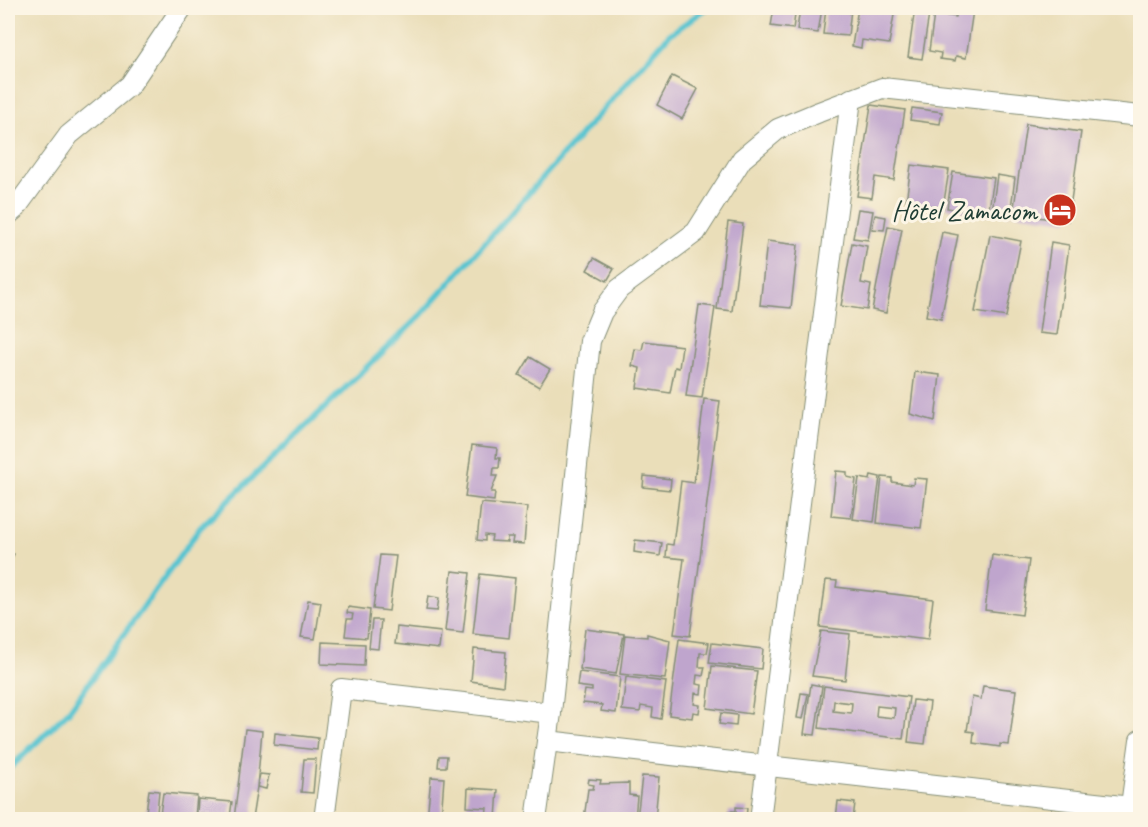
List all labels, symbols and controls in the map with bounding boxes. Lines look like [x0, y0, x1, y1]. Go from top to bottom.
hotel icon: Hôtel Zamacom [1042, 192, 1078, 228]
place label: Hôtel Zamacom [892, 193, 1039, 228]

